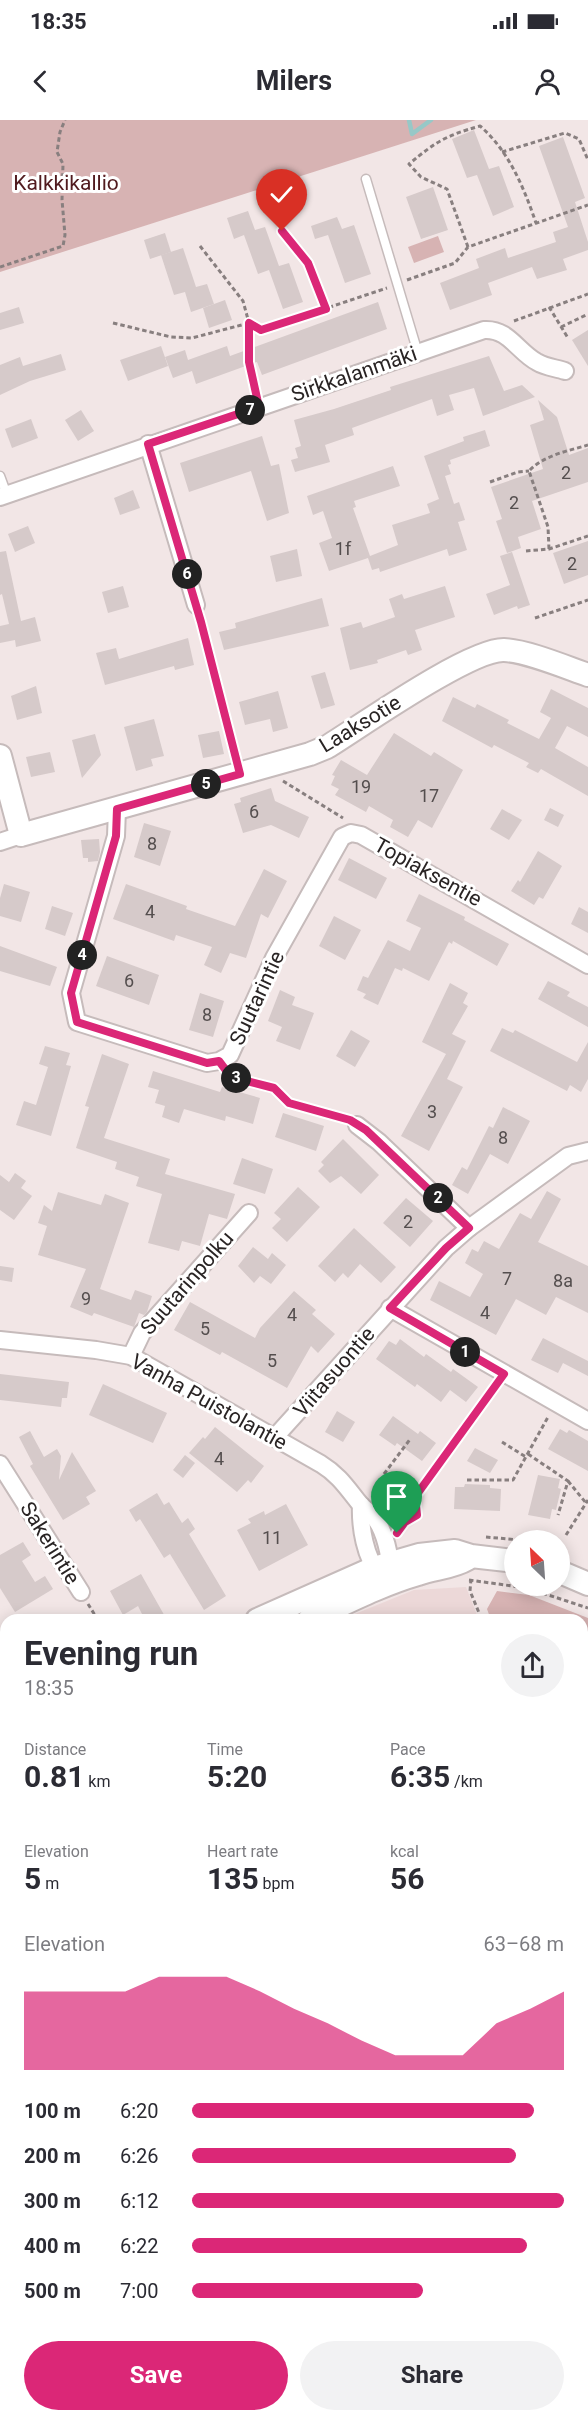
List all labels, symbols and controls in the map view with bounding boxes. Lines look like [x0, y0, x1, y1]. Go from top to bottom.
text: 18:35 [30, 9, 87, 34]
icon: back [24, 65, 57, 98]
text: Milers [256, 65, 332, 97]
icon: person [531, 65, 564, 98]
pin [256, 169, 307, 231]
park label: Kalkkikallio [13, 171, 119, 195]
icon: check [265, 178, 298, 211]
street label: Sirkkalanmäki [288, 341, 420, 407]
pin: 7 [235, 395, 265, 425]
text: 7 [245, 400, 255, 419]
house number: 2 [561, 462, 571, 483]
house number: 2 [509, 492, 519, 513]
house number: 1f [335, 538, 352, 559]
house number: 2 [567, 553, 577, 574]
pin: 6 [172, 559, 202, 589]
text: 6 [182, 564, 192, 583]
street label: Laaksotie [315, 690, 405, 758]
pin: 5 [191, 769, 221, 799]
text: 5 [201, 774, 211, 793]
house number: 19 [351, 776, 371, 797]
house number: 17 [419, 785, 439, 806]
house number: 6 [249, 801, 259, 822]
house number: 8 [147, 833, 157, 854]
street label: Topiaksentie [370, 833, 486, 911]
house number: 4 [145, 901, 155, 922]
pin: 4 [67, 940, 97, 970]
text: 4 [77, 945, 87, 964]
street label: Suutarintie [225, 947, 289, 1049]
house number: 6 [124, 970, 134, 991]
house number: 8 [202, 1004, 212, 1025]
pin: 3 [221, 1063, 251, 1093]
text: 3 [231, 1068, 241, 1087]
house number: 3 [427, 1101, 437, 1122]
house number: 8 [498, 1127, 508, 1148]
pin: 2 [423, 1183, 453, 1213]
text: 2 [433, 1188, 443, 1207]
house number: 2 [403, 1211, 413, 1232]
street label: Suutarinpolku [136, 1227, 238, 1339]
house number: 7 [502, 1268, 512, 1289]
house number: 8a [553, 1270, 573, 1291]
house number: 9 [81, 1288, 91, 1309]
house number: 4 [480, 1302, 490, 1323]
house number: 4 [287, 1304, 297, 1325]
house number: 5 [200, 1318, 210, 1339]
street label: Viitasuontie [289, 1322, 379, 1422]
pin: 1 [450, 1337, 480, 1367]
text: 1 [460, 1342, 470, 1361]
street label: Vanha Puistolantie [127, 1349, 291, 1455]
house number: 5 [267, 1350, 277, 1371]
house number: 4 [214, 1448, 224, 1469]
pin [371, 1471, 422, 1533]
icon: arrive [380, 1480, 413, 1513]
street label: Sakerintie [15, 1497, 85, 1589]
house number: 11 [262, 1527, 282, 1548]
north arrow [504, 1530, 570, 1596]
map controls [504, 1530, 570, 1596]
text: Evening run [24, 1634, 198, 1673]
button: share [501, 1634, 564, 1697]
text: 18:35 [24, 1676, 74, 1700]
text: Distance [24, 1740, 86, 1759]
text: Time [207, 1740, 243, 1759]
text: Pace [390, 1740, 426, 1759]
text: 0.81 [24, 1759, 84, 1794]
text: 5:20 [207, 1759, 267, 1794]
text: 6:35 [390, 1759, 450, 1794]
text: km [84, 1772, 110, 1791]
text: /km [450, 1772, 483, 1791]
text: Elevation [24, 1842, 89, 1861]
text: Heart rate [207, 1842, 278, 1861]
text: kcal [390, 1842, 419, 1861]
text: 5 [24, 1861, 41, 1896]
text: 135 [207, 1861, 259, 1896]
text: 56 [390, 1861, 424, 1896]
text: m [41, 1874, 59, 1893]
text: bpm [259, 1874, 295, 1893]
text: Elevation [24, 1932, 105, 1956]
text: 63–68 m [483, 1932, 564, 1956]
text: 100 m [24, 2099, 81, 2123]
text: 6:20 [120, 2099, 159, 2123]
text: 200 m [24, 2144, 81, 2168]
text: 6:26 [120, 2144, 159, 2168]
text: 300 m [24, 2189, 81, 2213]
text: 6:12 [120, 2189, 159, 2213]
text: 400 m [24, 2234, 81, 2258]
text: 6:22 [120, 2234, 159, 2258]
text: 500 m [24, 2279, 81, 2303]
text: 7:00 [120, 2279, 159, 2303]
button: Save [24, 2341, 288, 2410]
button: Share [300, 2341, 564, 2410]

